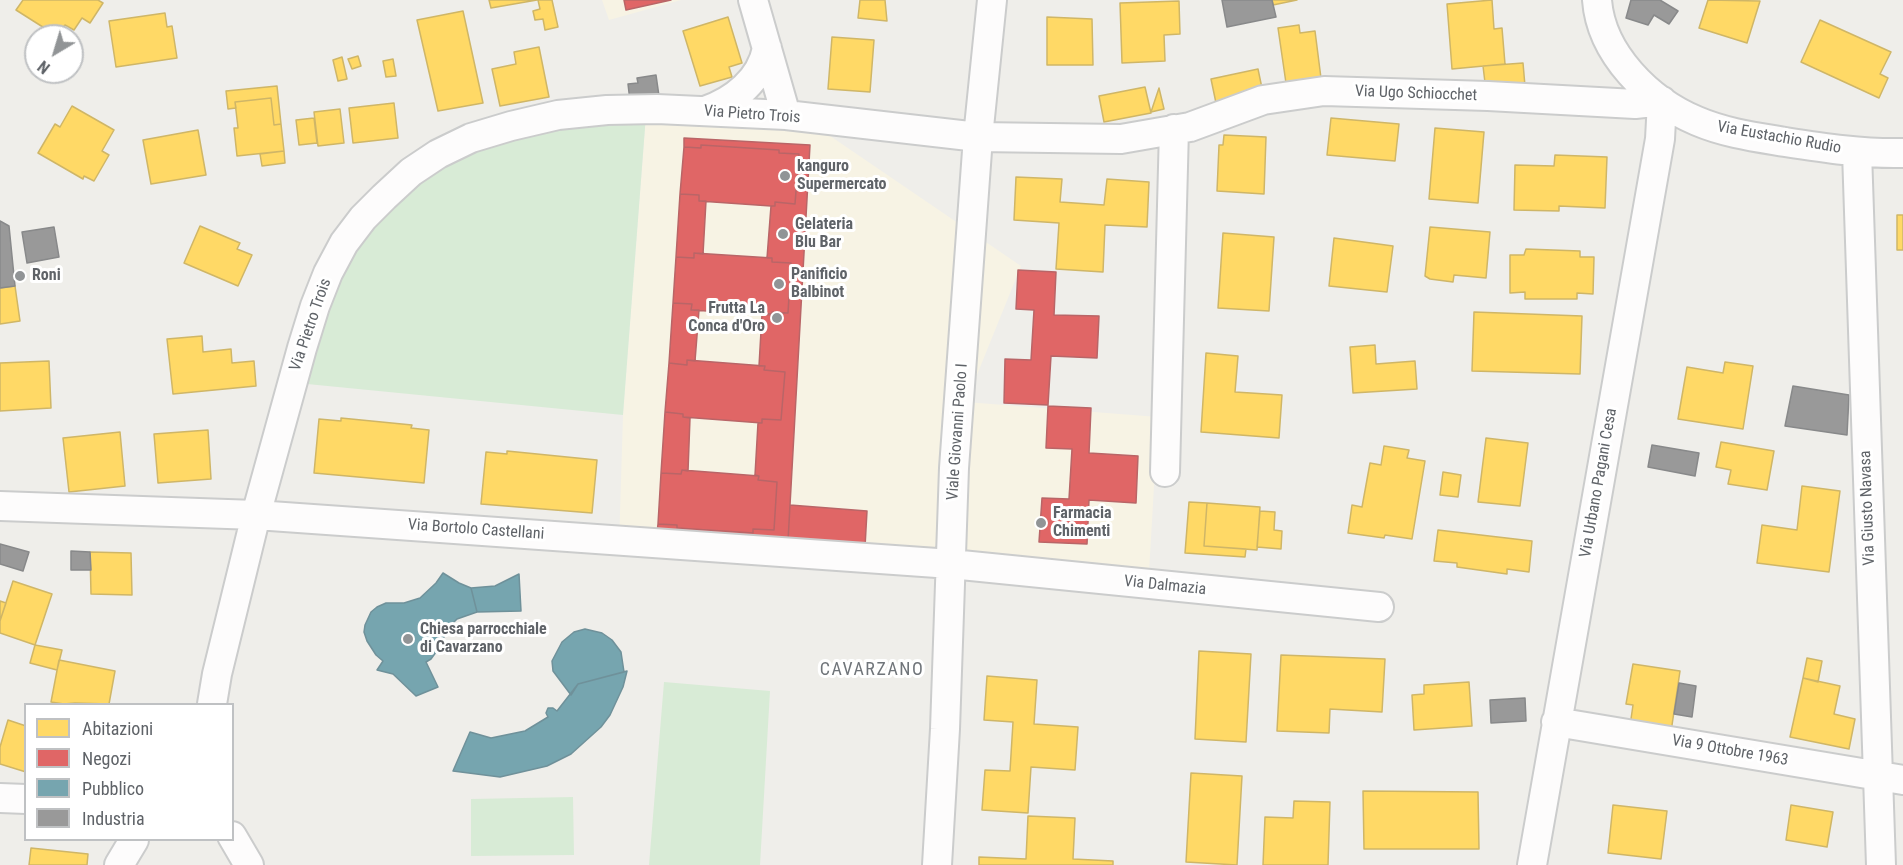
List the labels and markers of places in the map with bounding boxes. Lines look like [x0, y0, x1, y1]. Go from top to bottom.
place label: kanguro Supermercato [797, 157, 887, 195]
marker: kanguro Supermercato [778, 169, 792, 183]
place label: Gelateria Blu Bar [795, 215, 853, 253]
marker: Gelateria Blu Bar [776, 227, 790, 241]
place label: Panificio Balbinot [791, 265, 848, 303]
place label: Roni [32, 266, 61, 286]
marker: Roni [13, 269, 27, 283]
marker: Panificio Balbinot [772, 277, 786, 291]
place label: Frutta La Conca d'Oro [688, 299, 765, 337]
marker: Frutta La Conca d'Oro [770, 311, 784, 325]
place label: Farmacia Chimenti [1053, 504, 1112, 542]
marker: Farmacia Chimenti [1034, 516, 1048, 530]
place label: Chiesa parrocchiale di Cavarzano [420, 620, 547, 658]
marker: Chiesa parrocchiale di Cavarzano [401, 632, 415, 646]

